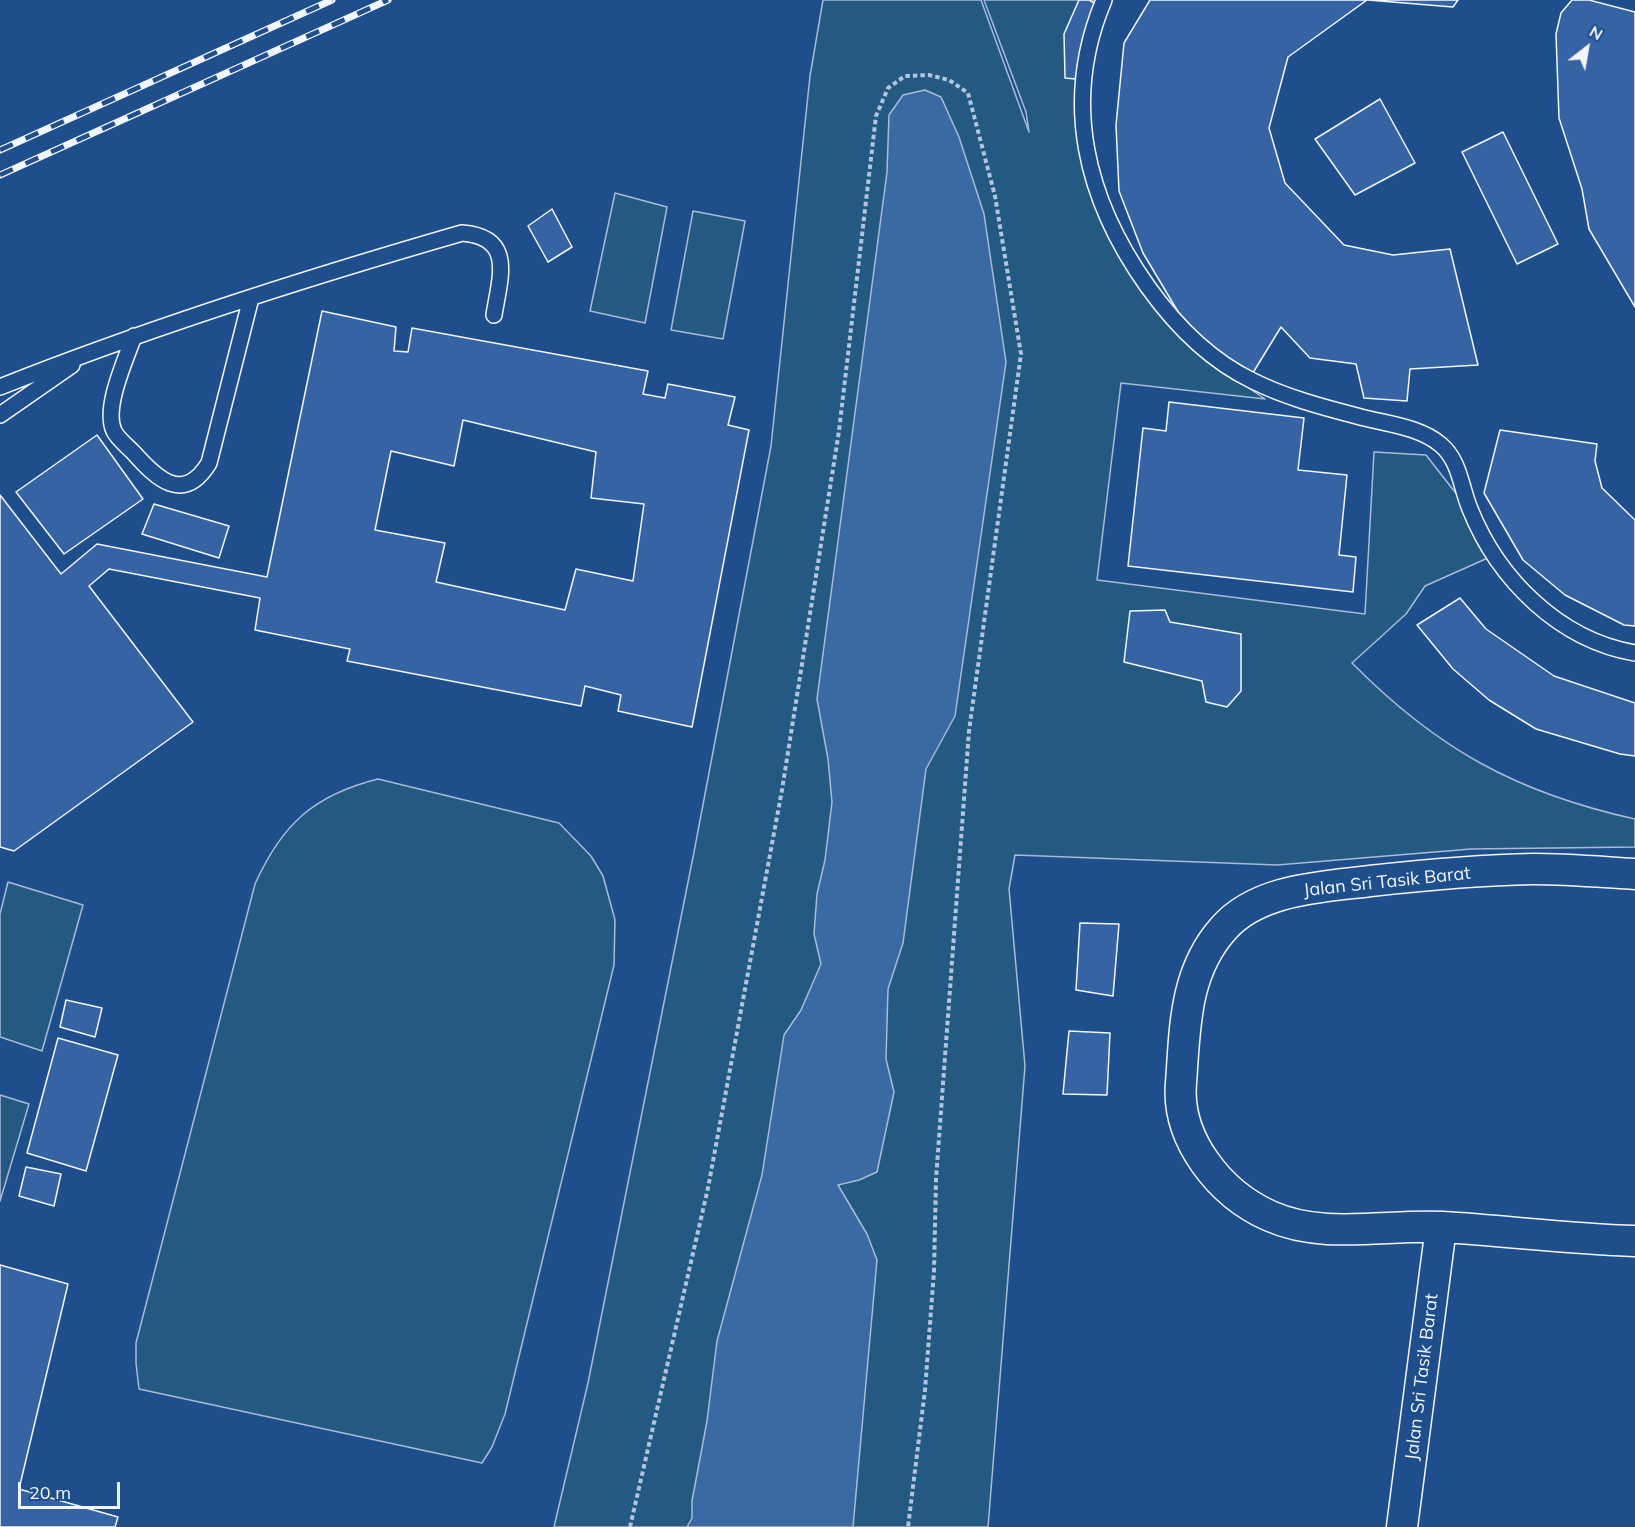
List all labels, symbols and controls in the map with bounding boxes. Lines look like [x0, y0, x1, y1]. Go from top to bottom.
north arrow [1557, 18, 1617, 78]
text: N [1586, 21, 1607, 44]
street label: Jalan Sri Tasik Barat [1302, 862, 1472, 902]
street label: Jalan Sri Tasik Barat [1401, 1292, 1443, 1462]
scale bar [21, 1470, 123, 1508]
text: 20 m [29, 1481, 71, 1504]

